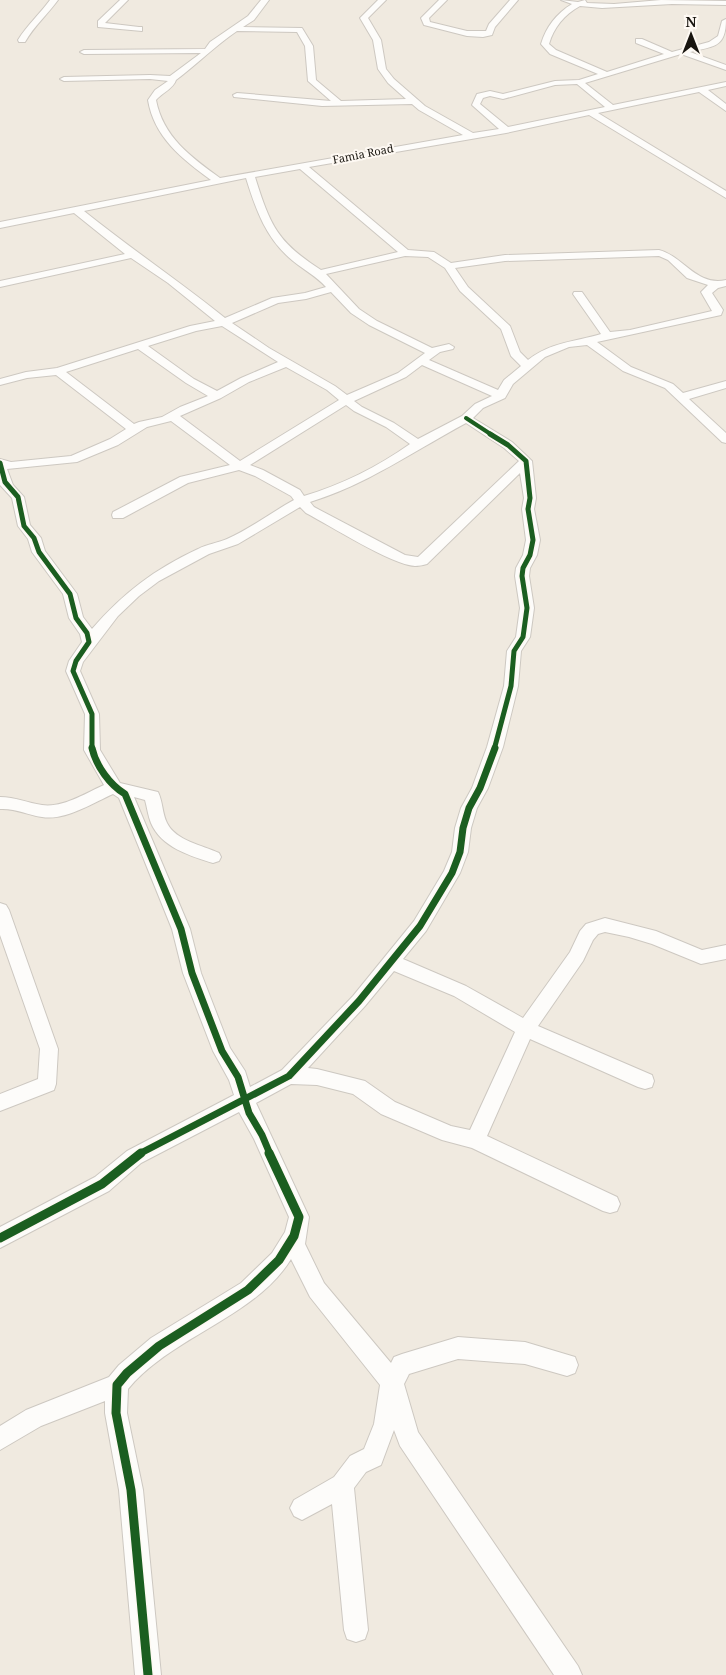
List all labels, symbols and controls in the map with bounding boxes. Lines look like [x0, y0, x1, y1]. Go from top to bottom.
north arrow [666, 10, 716, 60]
text: N [685, 12, 697, 31]
street label: Famia Road [331, 140, 395, 167]

